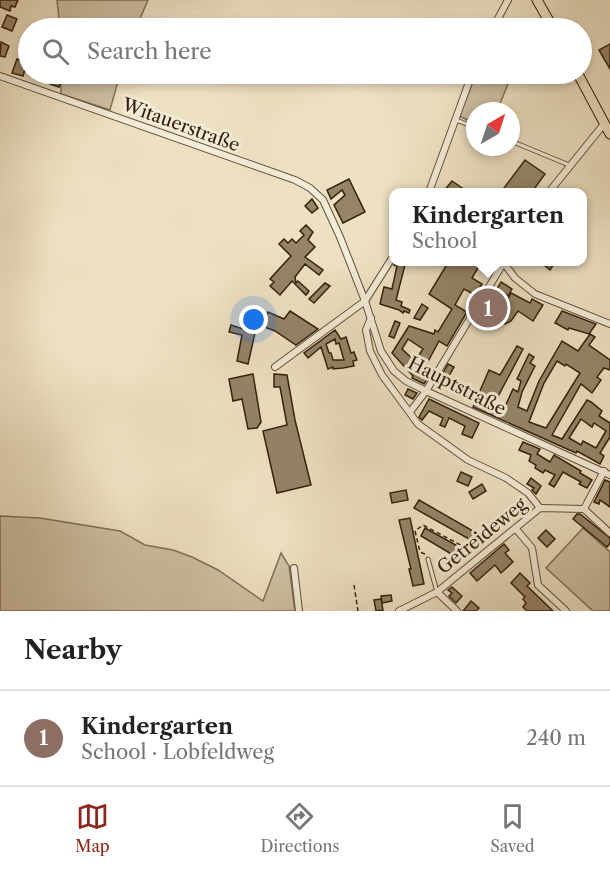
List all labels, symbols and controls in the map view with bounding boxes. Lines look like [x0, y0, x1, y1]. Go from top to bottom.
search box [18, 18, 592, 84]
icon: search [39, 35, 72, 68]
text: Search here [87, 38, 212, 65]
street label: Witauerstraße [118, 93, 243, 156]
north arrow [466, 102, 520, 156]
popup [389, 188, 587, 266]
text: Kindergarten [412, 202, 564, 229]
text: School [412, 229, 477, 253]
pin: 1 [468, 286, 508, 330]
your location [239, 305, 268, 334]
street label: Hauptstraße [404, 352, 510, 420]
street label: Getreideweg [433, 493, 532, 579]
text: Nearby [24, 634, 122, 666]
text: Kindergarten [81, 713, 233, 740]
text: 1 [39, 726, 48, 750]
text: 240 m [526, 726, 586, 750]
text: School · Lobfeldweg [81, 740, 274, 764]
tab: Map [75, 800, 110, 856]
tab: Directions [260, 800, 339, 856]
tab: Saved [490, 800, 535, 856]

